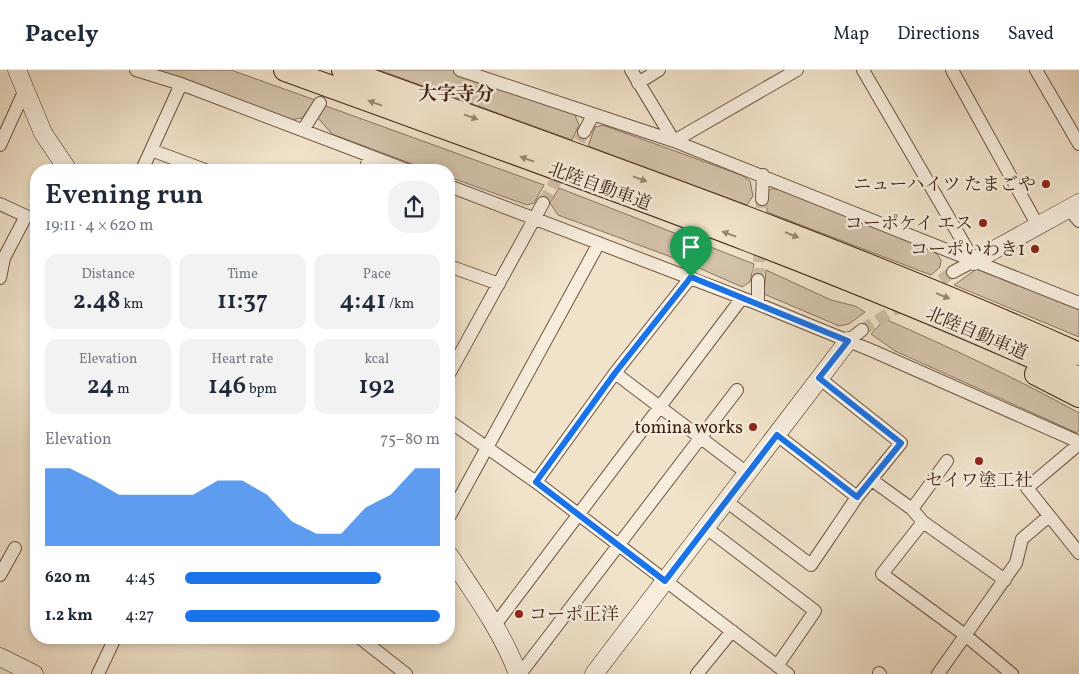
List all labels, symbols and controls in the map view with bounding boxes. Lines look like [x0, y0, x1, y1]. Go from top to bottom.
text: Pacely [25, 18, 99, 52]
text: Map [833, 22, 869, 47]
text: Directions [897, 22, 980, 47]
text: Saved [1008, 22, 1054, 47]
district label: 大字寺分 [418, 82, 494, 108]
one-way arrow [367, 99, 382, 107]
one-way arrow [464, 113, 479, 121]
one-way arrow [520, 155, 535, 162]
street label: 北陸自動車道 [544, 157, 655, 218]
place label: ニューハイツ たまごや [853, 173, 1036, 198]
one-way arrow [633, 175, 648, 183]
text: Evening run [45, 176, 204, 215]
marker: ニューハイツ たまごや [1040, 178, 1052, 190]
button: share [388, 181, 440, 233]
place label: コーポケイ エス [845, 212, 973, 237]
text: 19:11 · 4 × 620 m [45, 215, 154, 237]
marker: コーポケイ エス [977, 217, 989, 229]
pin [670, 226, 712, 277]
one-way arrow [721, 230, 736, 238]
one-way arrow [785, 232, 800, 240]
icon: arrive [677, 233, 705, 261]
place label: コーポいわき1 [910, 238, 1025, 263]
marker: コーポいわき1 [1029, 243, 1041, 255]
text: Distance [81, 265, 135, 284]
text: Time [227, 265, 258, 284]
text: Pace [363, 265, 391, 284]
text: 2.48 [73, 284, 121, 319]
text: 11:37 [217, 284, 268, 319]
text: 4:41 [340, 284, 386, 319]
one-way arrow [936, 292, 951, 300]
text: km [121, 295, 143, 314]
text: /km [386, 295, 414, 314]
street label: 北陸自動車道 [922, 302, 1031, 367]
text: Elevation [79, 350, 137, 369]
text: Heart rate [212, 350, 273, 369]
text: kcal [364, 350, 389, 369]
text: 24 [87, 369, 114, 404]
text: 146 [208, 369, 246, 404]
text: 192 [359, 369, 395, 404]
text: m [114, 380, 130, 399]
text: bpm [246, 380, 277, 399]
place label: tomina works [635, 416, 743, 441]
marker: tomina works [747, 421, 759, 433]
text: Elevation [45, 429, 112, 451]
text: 75–80 m [380, 429, 440, 451]
marker: セイワ塗工社 [973, 455, 985, 467]
place label: セイワ塗工社 [925, 469, 1033, 494]
text: 620 m [45, 567, 91, 589]
text: 4:45 [125, 567, 155, 589]
place label: コーポ正洋 [529, 603, 619, 628]
text: 1.2 km [45, 605, 93, 627]
text: 4:27 [125, 605, 154, 627]
marker: コーポ正洋 [513, 608, 525, 620]

